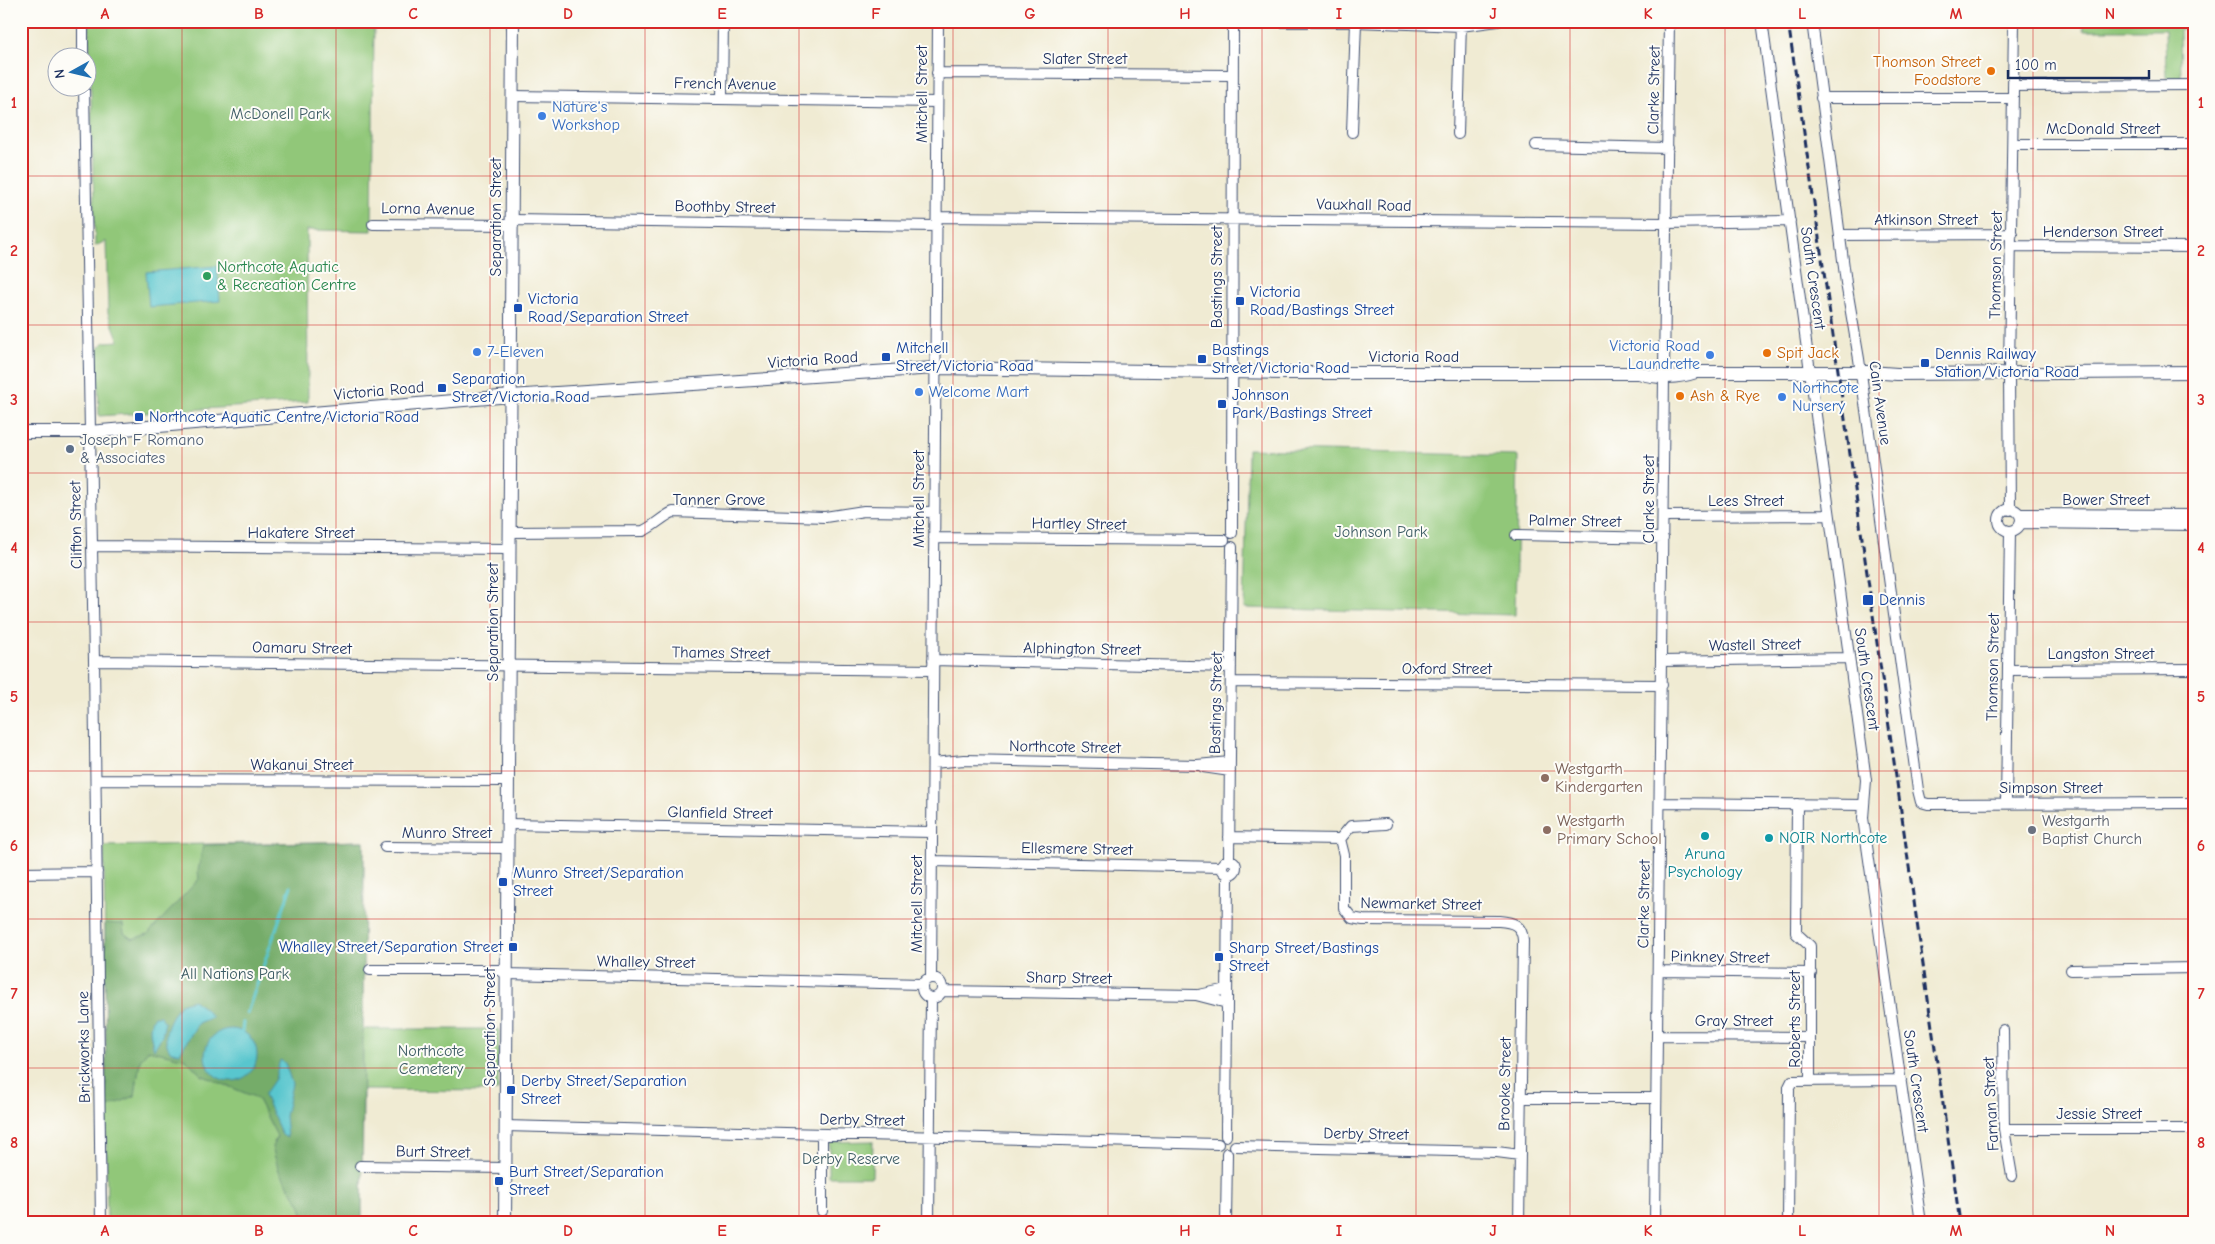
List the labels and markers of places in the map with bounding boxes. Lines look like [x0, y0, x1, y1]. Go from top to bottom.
place label: Thomson Street Foodstore [1873, 53, 1981, 89]
marker: Thomson Street Foodstore [1985, 65, 1997, 77]
place label: Nature's Workshop [552, 98, 620, 134]
marker: Nature's Workshop [536, 110, 548, 122]
place label: Northcote Aquatic & Recreation Centre [217, 258, 356, 294]
marker: Northcote Aquatic & Recreation Centre [201, 270, 213, 282]
place label: Victoria Road/Bastings Street [1250, 283, 1394, 319]
place label: Victoria Road/Separation Street [528, 290, 689, 326]
marker: Victoria Road/Bastings Street [1234, 295, 1246, 307]
marker: Victoria Road/Separation Street [512, 302, 524, 314]
place label: Victoria Road Laundrette [1609, 337, 1700, 373]
place label: Mitchell Street/Victoria Road [896, 339, 1034, 375]
place label: Bastings Street/Victoria Road [1212, 341, 1350, 377]
place label: 7-Eleven [487, 343, 544, 361]
place label: Spit Jack [1777, 344, 1839, 362]
place label: Dennis Railway Station/Victoria Road [1935, 345, 2079, 381]
marker: 7-Eleven [471, 346, 483, 358]
marker: Spit Jack [1761, 347, 1773, 359]
marker: Victoria Road Laundrette [1704, 349, 1716, 361]
marker: Mitchell Street/Victoria Road [880, 351, 892, 363]
marker: Bastings Street/Victoria Road [1196, 353, 1208, 365]
marker: Dennis Railway Station/Victoria Road [1919, 357, 1931, 369]
place label: Separation Street/Victoria Road [452, 370, 590, 406]
place label: Northcote Nursery [1792, 379, 1859, 415]
marker: Separation Street/Victoria Road [436, 382, 448, 394]
place label: Welcome Mart [929, 383, 1029, 401]
marker: Welcome Mart [913, 386, 925, 398]
place label: Johnson Park/Bastings Street [1232, 386, 1372, 422]
place label: Ash & Rye [1690, 387, 1760, 405]
marker: Ash & Rye [1674, 390, 1686, 402]
marker: Northcote Nursery [1776, 391, 1788, 403]
marker: Johnson Park/Bastings Street [1216, 398, 1228, 410]
place label: Northcote Aquatic Centre/Victoria Road [149, 408, 419, 426]
marker: Northcote Aquatic Centre/Victoria Road [133, 411, 145, 423]
place label: Joseph F Romano & Associates [80, 431, 204, 467]
marker: Joseph F Romano & Associates [64, 443, 76, 455]
place label: Dennis [1879, 591, 1925, 609]
marker: Dennis [1861, 593, 1875, 607]
place label: Westgarth Kindergarten [1555, 760, 1643, 796]
marker: Westgarth Kindergarten [1539, 772, 1551, 784]
place label: Westgarth Primary School [1557, 812, 1662, 848]
place label: Westgarth Baptist Church [2042, 812, 2142, 848]
marker: Westgarth Primary School [1541, 824, 1553, 836]
marker: Westgarth Baptist Church [2026, 824, 2038, 836]
place label: NOIR Northcote [1779, 829, 1887, 847]
marker: Aruna Psychology [1699, 830, 1711, 842]
marker: NOIR Northcote [1763, 832, 1775, 844]
place label: Aruna Psychology [1668, 845, 1743, 881]
place label: Munro Street/Separation Street [513, 864, 684, 900]
marker: Munro Street/Separation Street [497, 876, 509, 888]
place label: Whalley Street/Separation Street [279, 938, 503, 956]
place label: Sharp Street/Bastings Street [1229, 939, 1379, 975]
marker: Whalley Street/Separation Street [507, 941, 519, 953]
marker: Sharp Street/Bastings Street [1213, 951, 1225, 963]
place label: Derby Street/Separation Street [521, 1072, 687, 1108]
marker: Derby Street/Separation Street [505, 1084, 517, 1096]
place label: Burt Street/Separation Street [509, 1163, 664, 1199]
marker: Burt Street/Separation Street [493, 1175, 505, 1187]

